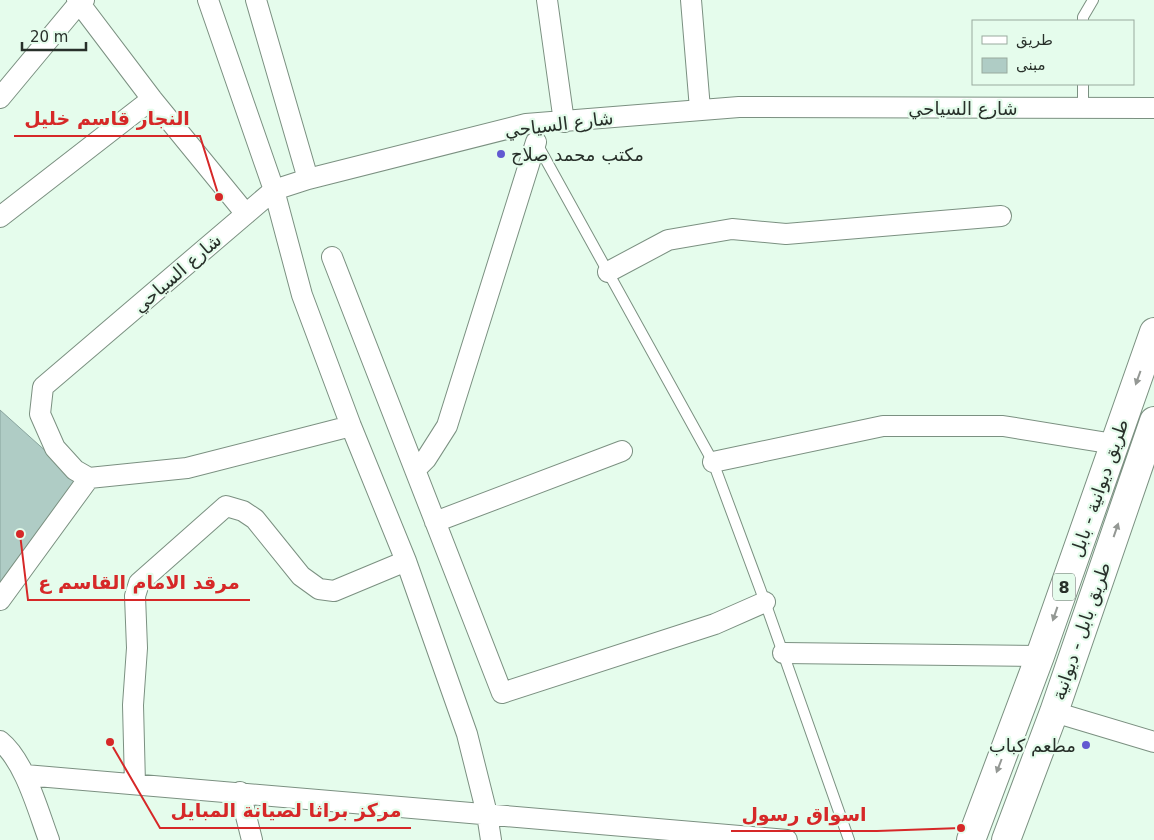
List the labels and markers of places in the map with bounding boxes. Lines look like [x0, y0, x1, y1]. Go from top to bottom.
callout: النجار قاسم خليل [14, 102, 200, 136]
place label: مكتب محمد صلاح [511, 144, 644, 166]
marker: مكتب محمد صلاح [495, 148, 507, 160]
callout: مرقد الامام القاسم ع [28, 566, 250, 600]
place label: مطعم كباب [989, 735, 1076, 757]
marker: مطعم كباب [1080, 739, 1092, 751]
callout: مركز براثا لصيانة المبايل [160, 794, 411, 828]
callout: اسواق رسول [731, 797, 877, 831]

